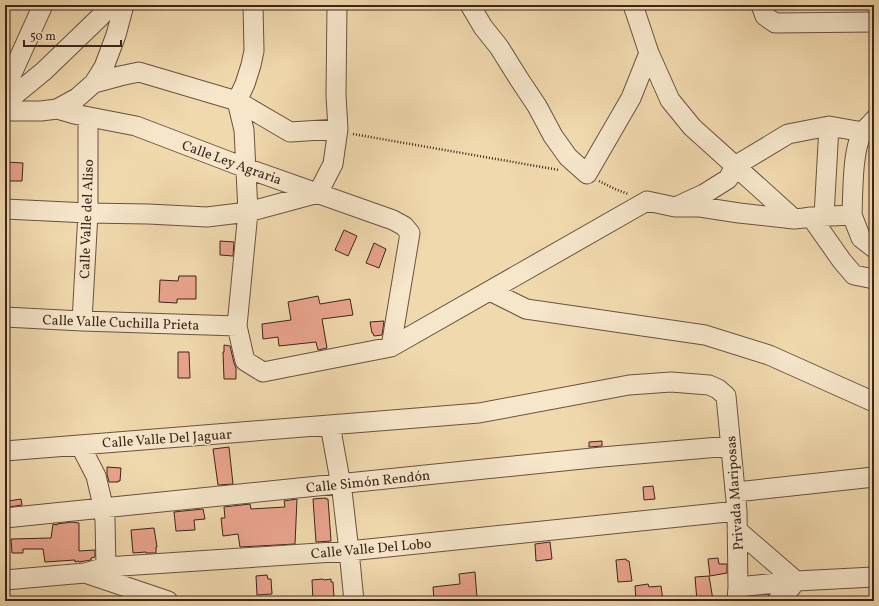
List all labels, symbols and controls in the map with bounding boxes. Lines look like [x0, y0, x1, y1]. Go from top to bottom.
scale bar [24, 22, 121, 48]
text: 50 m [30, 29, 56, 45]
street label: Calle Ley Agraria [179, 137, 284, 190]
street label: Calle Valle del Aliso [76, 159, 99, 279]
street label: Calle Valle Cuchilla Prieta [42, 311, 200, 336]
street label: Calle Valle Del Jaguar [102, 425, 233, 454]
street label: Privada Mariposas [722, 435, 749, 551]
street label: Calle Simón Rendón [305, 467, 431, 498]
street label: Calle Valle Del Lobo [310, 535, 432, 564]

